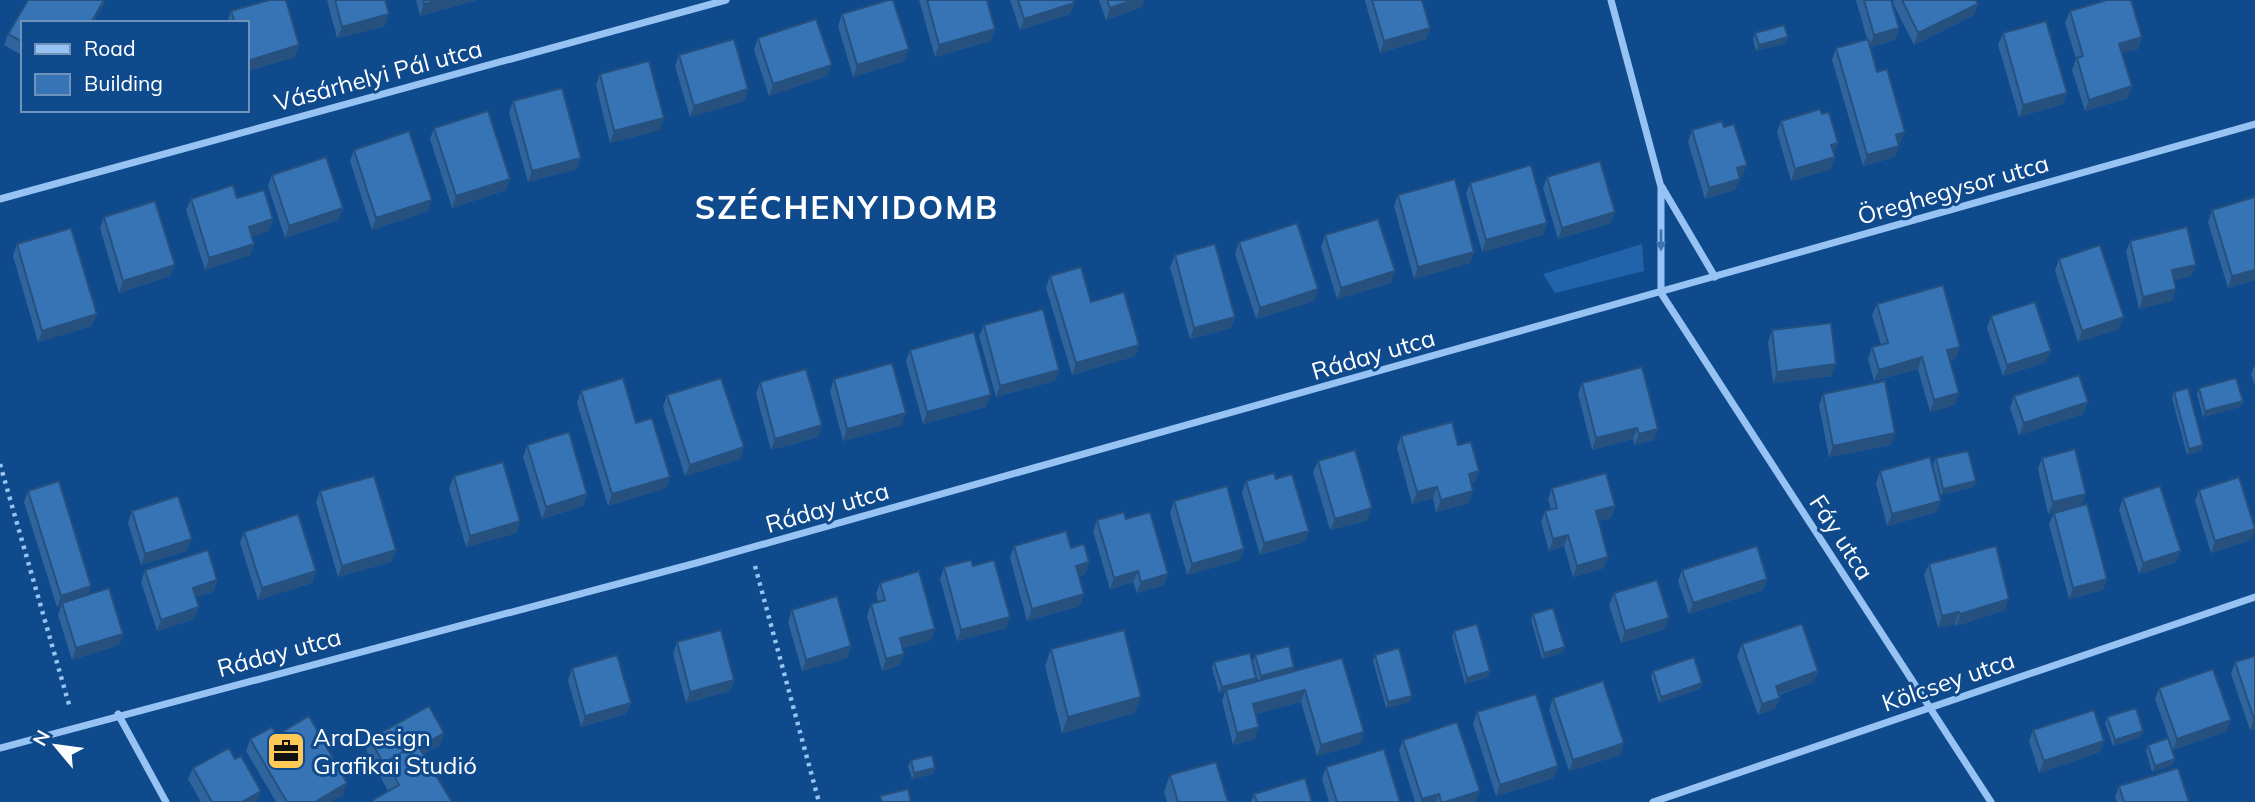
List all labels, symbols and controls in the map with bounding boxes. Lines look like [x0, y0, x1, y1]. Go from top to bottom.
legend [21, 21, 248, 112]
street label: Vásárhelyi Pál utca [271, 33, 485, 117]
text: Road [84, 35, 135, 61]
text: Building [84, 70, 163, 96]
street label: Öreghegysor utca [1854, 147, 2052, 231]
district label: SZÉCHENYIDOMB [695, 187, 999, 227]
one-way arrow [1655, 229, 1667, 251]
street label: Ráday utca [1308, 322, 1438, 386]
street label: Ráday utca [762, 475, 892, 539]
street label: Fáy utca [1803, 489, 1881, 585]
street label: Ráday utca [214, 621, 344, 683]
street label: Kölcsey utca [1878, 644, 2018, 718]
north arrow [21, 711, 91, 781]
place label: AraDesign Grafikai Studió [313, 722, 477, 780]
text: N [27, 726, 55, 750]
office icon: AraDesign Grafikai Studió [265, 730, 307, 772]

